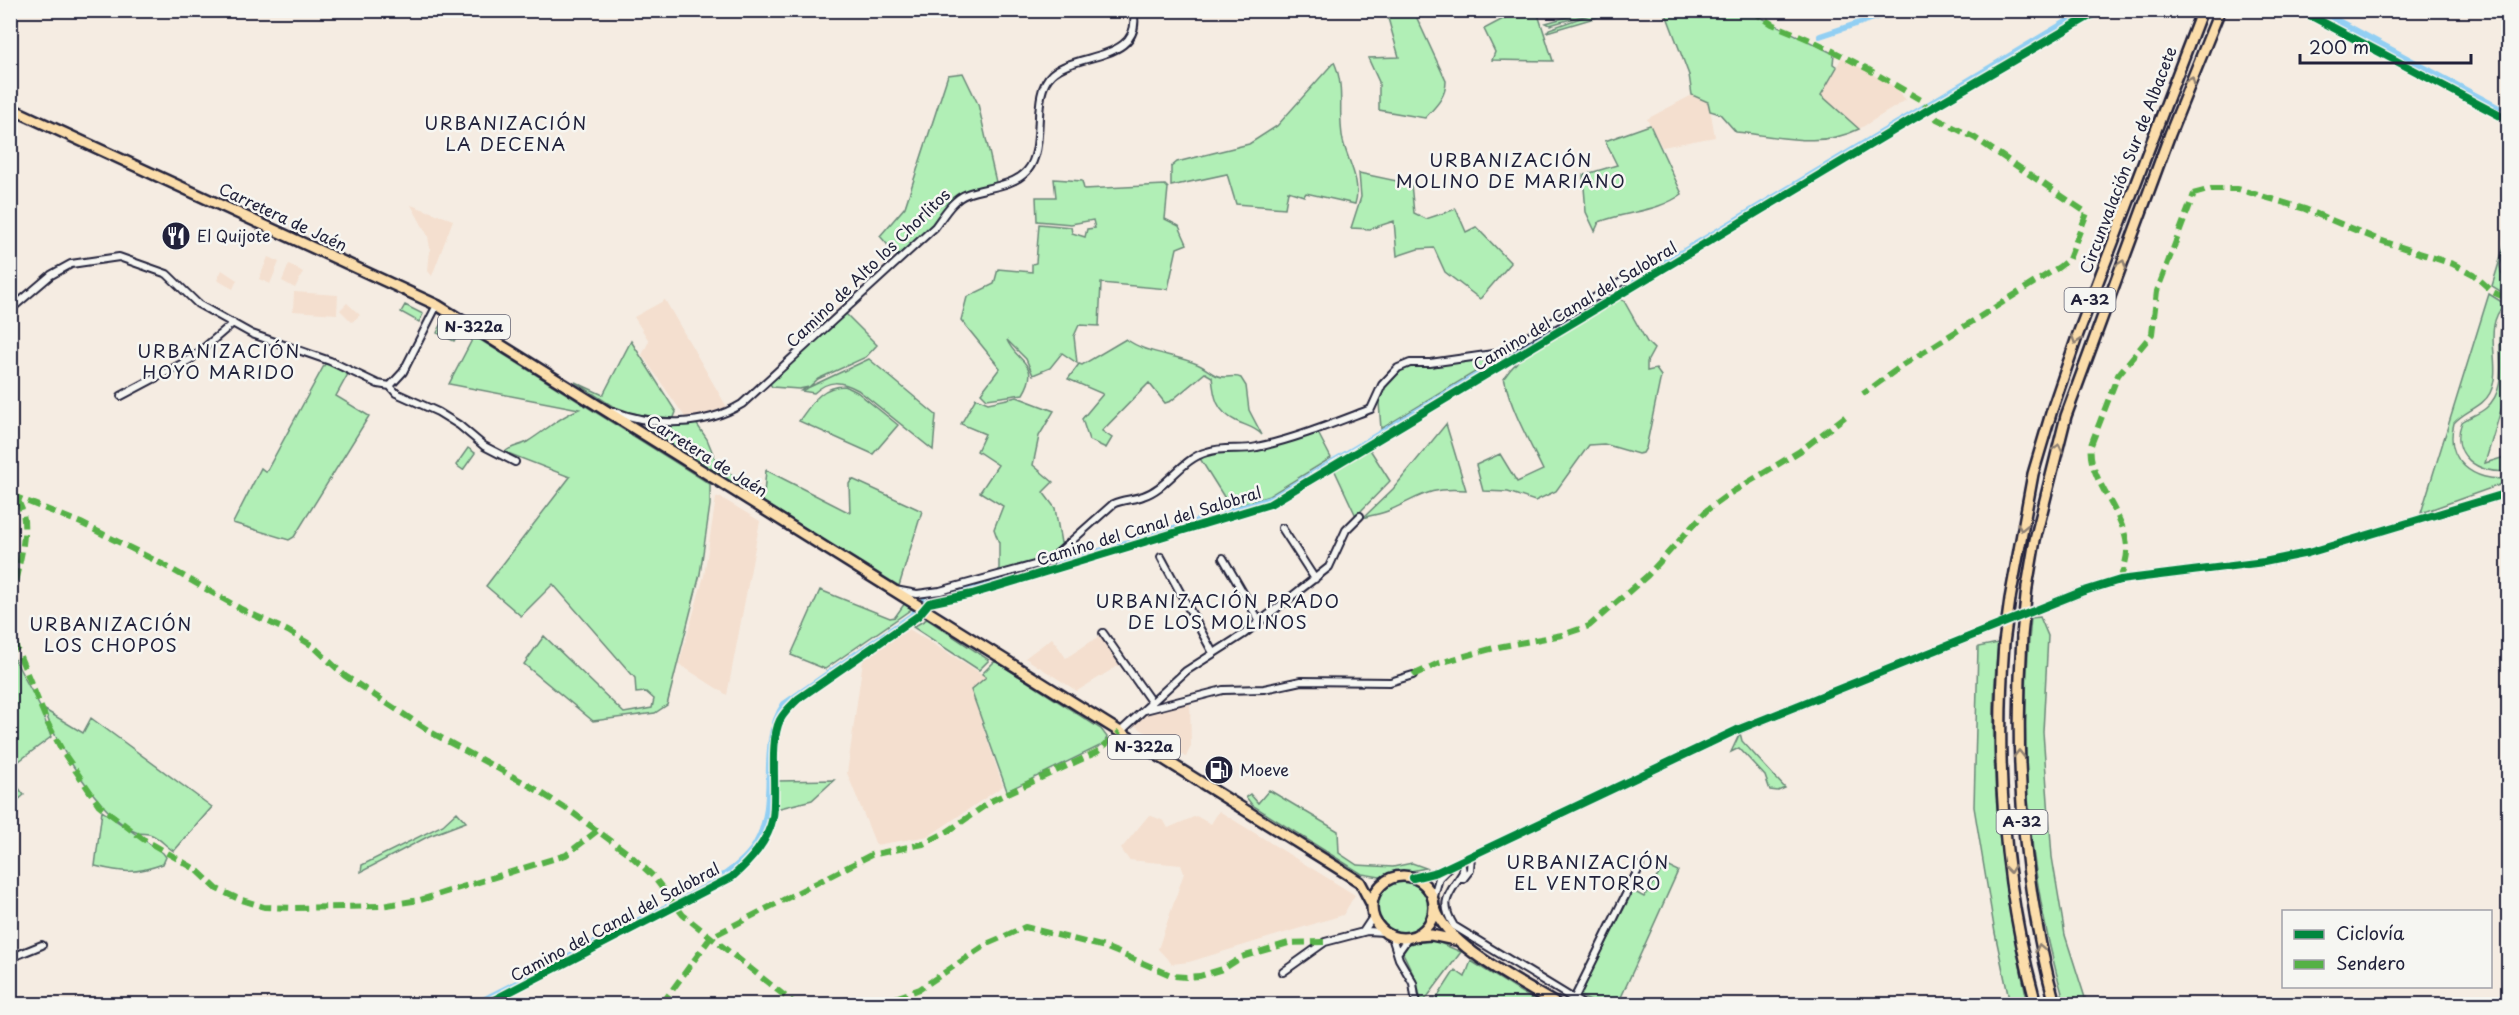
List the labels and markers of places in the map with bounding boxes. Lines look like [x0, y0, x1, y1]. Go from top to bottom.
restaurant icon: El Quijote [160, 220, 192, 252]
place label: El Quijote [197, 223, 270, 247]
fuel station icon: Moeve [1203, 754, 1235, 786]
place label: Moeve [1240, 757, 1289, 781]

